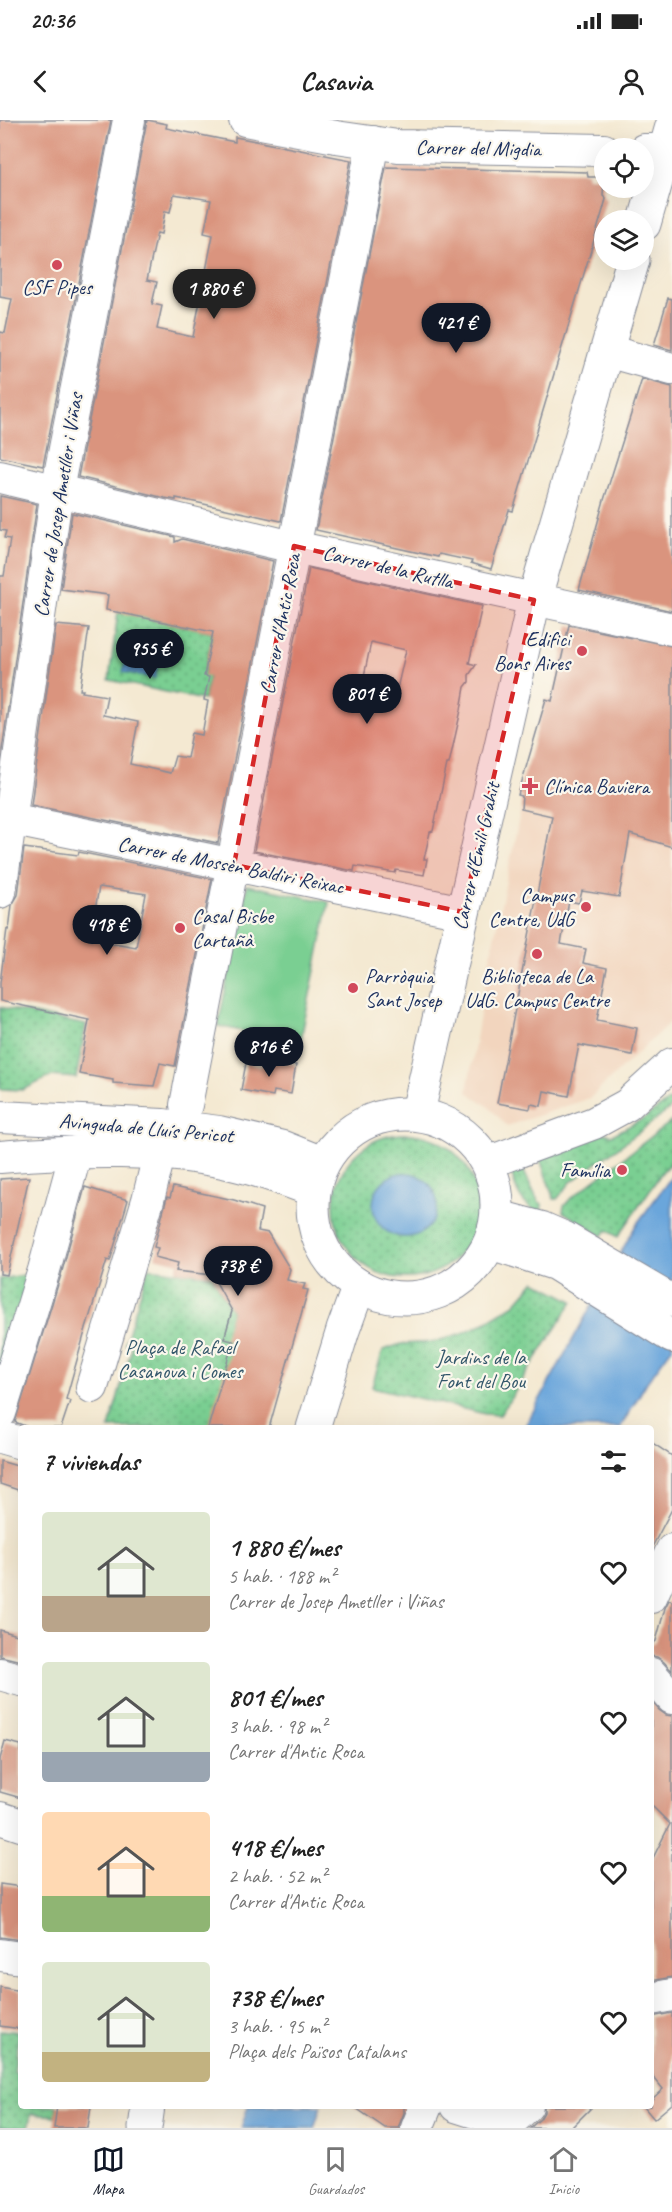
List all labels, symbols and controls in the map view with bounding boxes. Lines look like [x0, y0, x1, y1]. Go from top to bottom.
text: 20:36 [30, 7, 74, 35]
text: Casavia [300, 64, 372, 98]
icon: back [24, 65, 57, 98]
icon: person [615, 65, 648, 98]
street label: Carrer del Migdia [415, 134, 543, 162]
map controls [594, 138, 654, 270]
button: locate [594, 138, 654, 198]
button: layers [594, 210, 654, 270]
marker: CSF Pipes [50, 258, 64, 272]
pin: 1 880 € [159, 269, 269, 320]
place label: CSF Pipes [22, 274, 94, 300]
text: 1 880 € [187, 276, 241, 301]
pin: 421 € [414, 303, 498, 354]
text: 421 € [436, 310, 476, 335]
street label: Carrer de Josep Ametller i Viñas [27, 389, 89, 619]
street label: Carrer de la Rutlla [320, 539, 458, 595]
street label: Carrer d'Antic Roca [254, 549, 307, 696]
place label: Edifici Bons Aires [494, 626, 573, 676]
pin: 955 € [108, 629, 192, 680]
text: 955 € [130, 636, 170, 661]
marker: Edifici Bons Aires [575, 644, 589, 658]
pin: 801 € [325, 674, 409, 725]
text: 801 € [347, 681, 387, 706]
place label: Clínica Baviera [544, 773, 652, 799]
marker: Clínica Baviera [521, 777, 539, 795]
street label: Carrer d'Emili Grahit [446, 778, 506, 932]
street label: Carrer de Mossèn Baldiri Reixac [116, 830, 347, 900]
place label: Campus Centre, UdG [489, 882, 577, 932]
marker: Campus Centre, UdG [579, 900, 593, 914]
place label: Casal Bisbe Cartañà [192, 903, 275, 953]
pin: 418 € [65, 905, 149, 956]
text: 418 € [87, 912, 127, 937]
marker: Casal Bisbe Cartañà [173, 921, 187, 935]
marker: Biblioteca de La UdG. Campus Centre [530, 947, 544, 961]
place label: Parròquia Sant Josep [365, 963, 442, 1013]
place label: Biblioteca de La UdG. Campus Centre [465, 963, 611, 1013]
marker: Parròquia Sant Josep [346, 981, 360, 995]
pin: 816 € [227, 1027, 311, 1078]
text: 816 € [248, 1034, 290, 1059]
street label: Avinguda de Lluís Pericot [58, 1107, 236, 1149]
place label: Família [560, 1157, 612, 1183]
marker: Família [615, 1163, 629, 1177]
pin: 738 € [196, 1246, 280, 1297]
text: 738 € [218, 1253, 258, 1278]
park label: Plaça de Rafael Casanova i Comes [118, 1334, 244, 1384]
park label: Jardins de la Font del Bou [435, 1344, 528, 1394]
text: 7 viviendas [42, 1445, 139, 1478]
icon: filters [597, 1445, 630, 1478]
text: 1 880 €/mes [228, 1531, 340, 1564]
icon: home [90, 1536, 162, 1608]
icon: heart [597, 1556, 630, 1589]
text: 5 hab. · 188 m² [228, 1564, 335, 1589]
text: Carrer de Josep Ametller i Viñas [228, 1589, 443, 1614]
text: 801 €/mes [228, 1681, 322, 1714]
icon: home [90, 1686, 162, 1758]
icon: heart [597, 1706, 630, 1739]
text: 3 hab. · 98 m² [228, 1714, 326, 1739]
text: Carrer d'Antic Roca [228, 1739, 364, 1764]
text: 418 €/mes [228, 1831, 322, 1864]
icon: home [90, 1836, 162, 1908]
icon: heart [597, 1856, 630, 1889]
text: 2 hab. · 52 m² [228, 1864, 326, 1889]
text: Carrer d'Antic Roca [228, 1889, 364, 1914]
text: 738 €/mes [228, 1981, 322, 2014]
icon: home [90, 1986, 162, 2058]
icon: heart [597, 2006, 630, 2039]
text: 3 hab. · 95 m² [228, 2014, 326, 2039]
text: Plaça dels Països Catalans [228, 2039, 406, 2064]
tab: Mapa [92, 2143, 125, 2199]
tab: Guardados [308, 2143, 364, 2199]
tab: Inicio [547, 2143, 580, 2199]

